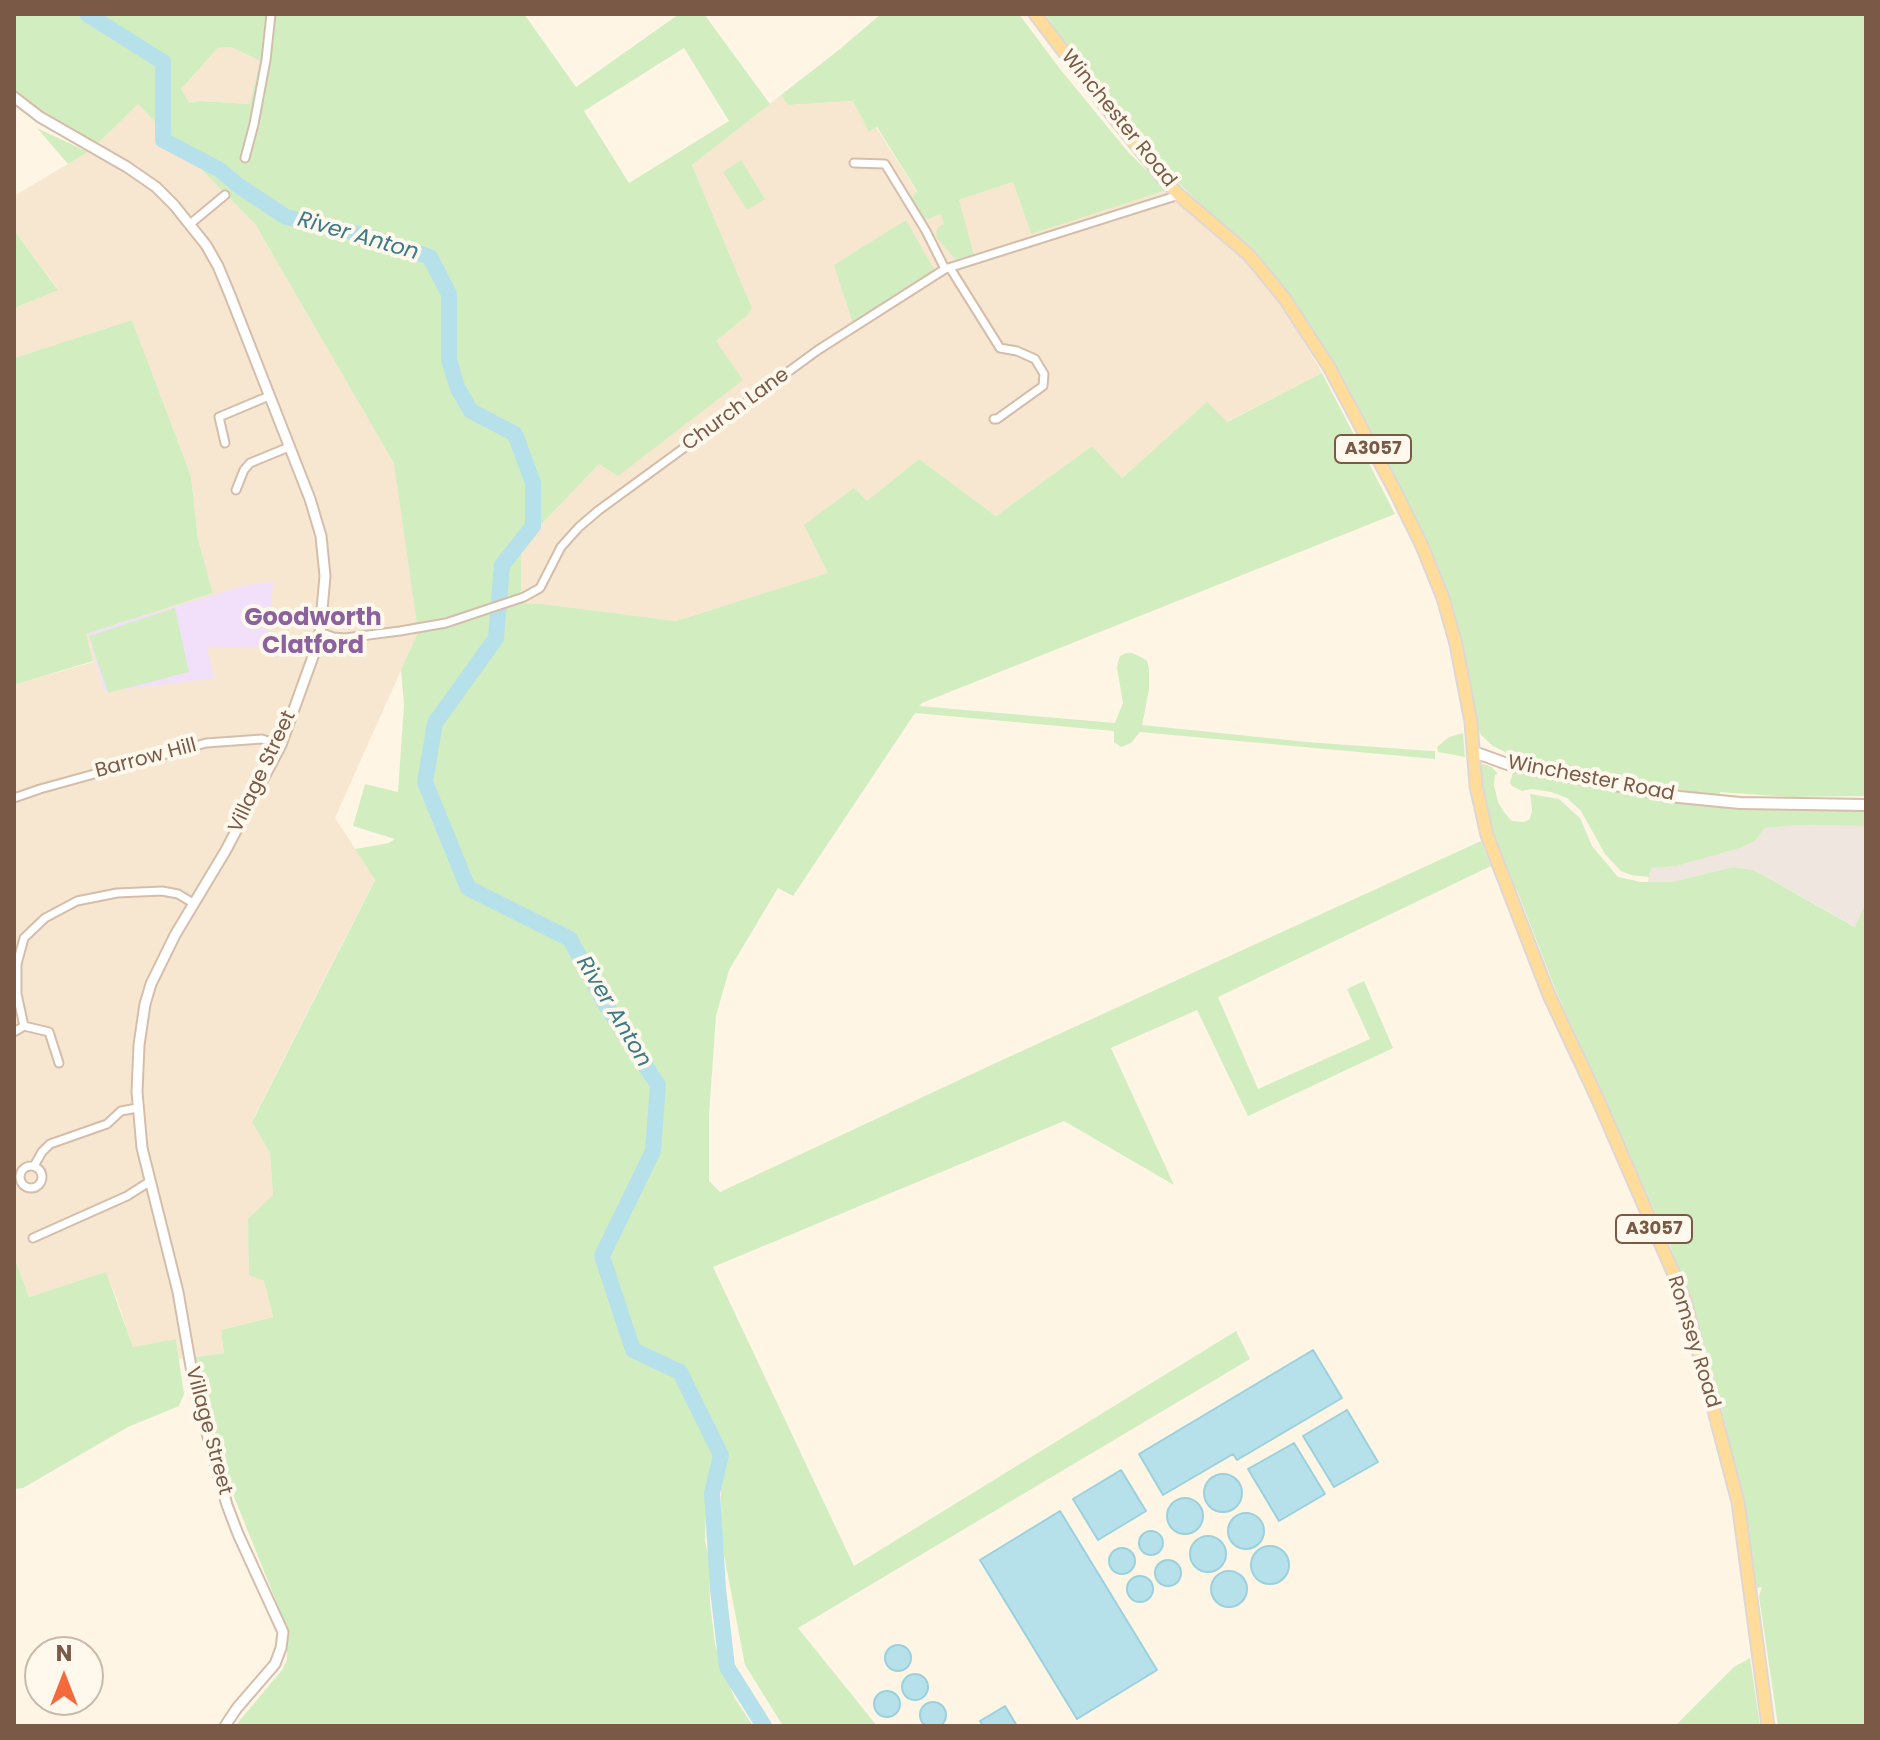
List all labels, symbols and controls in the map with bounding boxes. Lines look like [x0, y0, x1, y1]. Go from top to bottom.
street label: Winchester Road [1055, 46, 1181, 192]
water label: River Anton [294, 207, 422, 267]
street label: Church Lane [678, 363, 794, 457]
road number: A3057 [1335, 435, 1411, 463]
district label: Goodworth Clatford [244, 605, 382, 661]
street label: Village Street [224, 707, 302, 837]
street label: Barrow Hill [93, 734, 199, 784]
street label: Winchester Road [1506, 751, 1676, 807]
water label: River Anton [570, 952, 656, 1072]
road number: A3057 [1616, 1215, 1692, 1243]
street label: Romsey Road [1661, 1273, 1725, 1411]
street label: Village Street [179, 1364, 237, 1498]
north arrow [24, 1636, 104, 1716]
text: N [56, 1638, 72, 1669]

